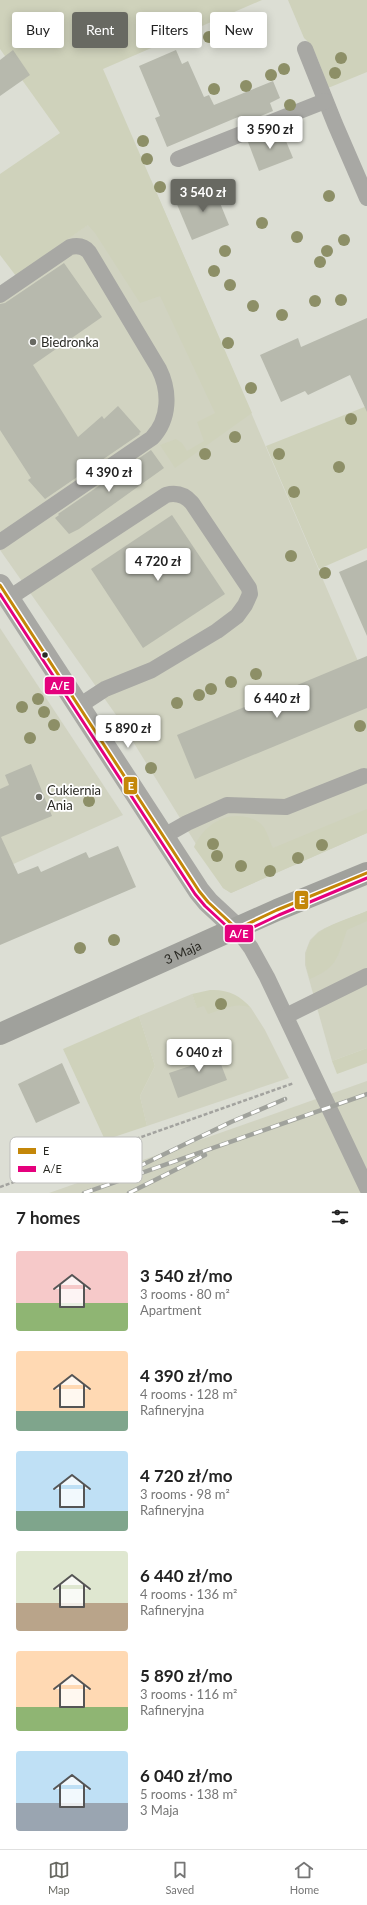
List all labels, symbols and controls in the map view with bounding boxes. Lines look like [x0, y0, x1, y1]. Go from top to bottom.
chip: Buy [12, 12, 64, 48]
chip: Rent [72, 12, 128, 48]
chip: Filters [136, 12, 202, 48]
chip: New [210, 12, 267, 48]
pin: 3 590 zł [229, 116, 311, 150]
text: 3 590 zł [247, 121, 293, 137]
pin: 3 540 zł [162, 179, 244, 213]
text: 3 540 zł [180, 184, 226, 200]
place label: Biedronka [41, 334, 99, 350]
marker: Biedronka [28, 337, 38, 347]
pin: 4 390 zł [68, 459, 150, 493]
text: 4 390 zł [86, 464, 132, 480]
pin: 4 720 zł [117, 548, 199, 582]
text: 4 720 zł [135, 553, 181, 569]
unlabelled marker [40, 650, 50, 660]
line badge: A/E [44, 676, 75, 695]
text: A/E [49, 679, 70, 692]
pin: 6 440 zł [236, 685, 318, 719]
text: 6 440 zł [254, 690, 300, 706]
pin: 5 890 zł [87, 715, 169, 749]
text: 5 890 zł [105, 720, 151, 736]
line badge: E [123, 776, 138, 795]
text: E [128, 779, 134, 792]
place label: Cukiernia Ania [47, 782, 101, 813]
marker: Cukiernia Ania [34, 792, 44, 802]
line badge: E [294, 890, 309, 910]
text: E [299, 893, 305, 906]
line badge: A/E [224, 924, 254, 943]
text: A/E [228, 927, 249, 940]
street label: 3 Maja [162, 937, 204, 968]
pin: 6 040 zł [158, 1039, 240, 1073]
text: 6 040 zł [176, 1044, 222, 1060]
legend [10, 1137, 142, 1183]
text: E [43, 1144, 49, 1157]
text: A/E [43, 1162, 62, 1175]
icon: filters [329, 1206, 351, 1228]
text: 7 homes [16, 1207, 80, 1228]
text: 3 540 zł/mo [140, 1265, 233, 1286]
icon: home [48, 1267, 96, 1315]
text: 3 rooms · 80 m² [140, 1286, 230, 1302]
text: Apartment [140, 1302, 201, 1318]
text: 4 390 zł/mo [140, 1365, 233, 1386]
icon: home [48, 1367, 96, 1415]
text: 4 rooms · 128 m² [140, 1386, 237, 1402]
text: Rafineryjna [140, 1402, 204, 1418]
text: 4 720 zł/mo [140, 1465, 233, 1486]
icon: home [48, 1467, 96, 1515]
text: 3 rooms · 98 m² [140, 1486, 230, 1502]
text: Rafineryjna [140, 1502, 204, 1518]
text: 6 440 zł/mo [140, 1565, 233, 1586]
icon: home [48, 1567, 96, 1615]
text: 4 rooms · 136 m² [140, 1586, 237, 1602]
text: Rafineryjna [140, 1602, 204, 1618]
text: 5 890 zł/mo [140, 1665, 233, 1686]
icon: home [48, 1667, 96, 1715]
text: 3 rooms · 116 m² [140, 1686, 237, 1702]
text: Rafineryjna [140, 1702, 204, 1718]
text: 6 040 zł/mo [140, 1765, 233, 1786]
icon: home [48, 1767, 96, 1815]
text: 5 rooms · 138 m² [140, 1786, 237, 1802]
text: 3 Maja [140, 1802, 179, 1818]
tab: Map [48, 1859, 70, 1896]
tab: Saved [165, 1859, 194, 1896]
tab: Home [290, 1859, 319, 1896]

